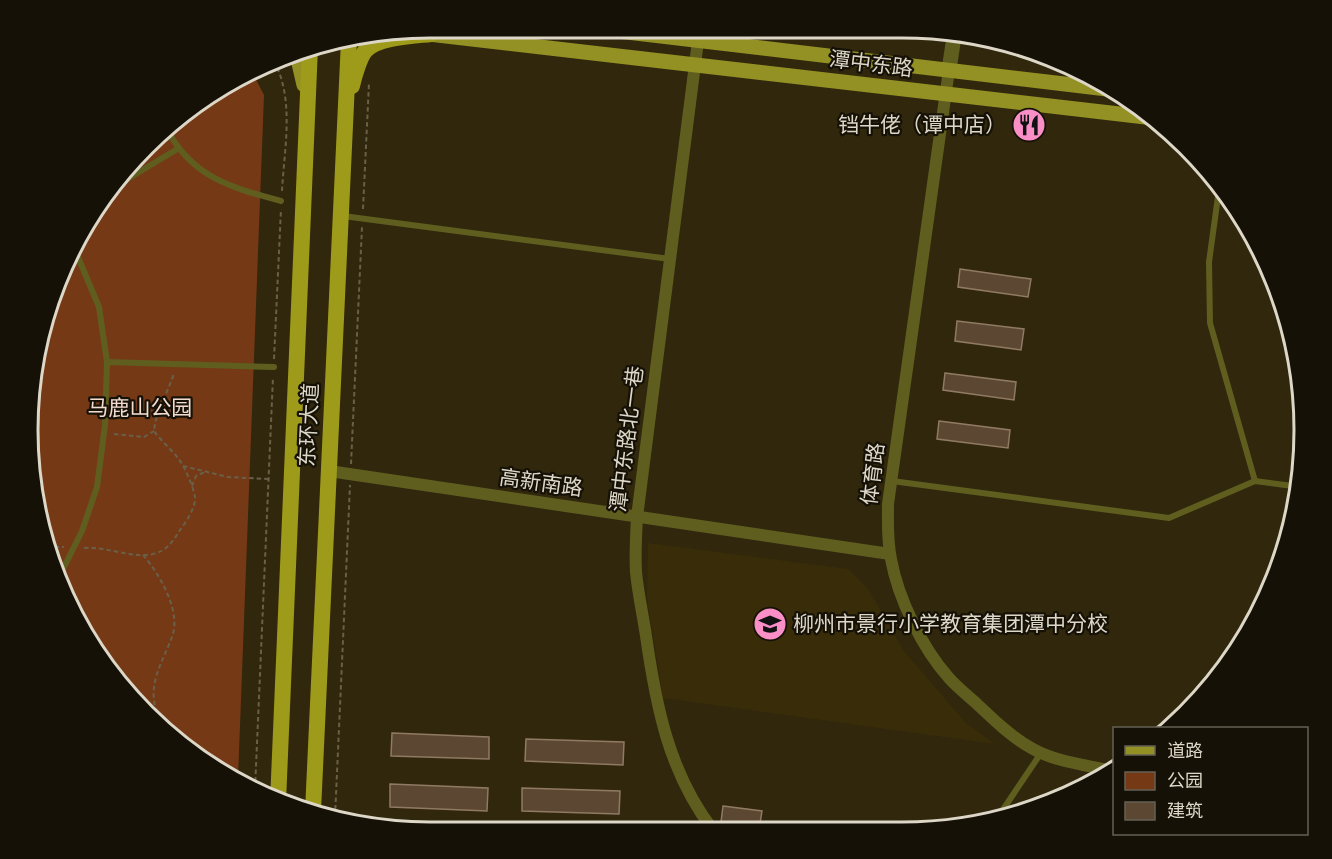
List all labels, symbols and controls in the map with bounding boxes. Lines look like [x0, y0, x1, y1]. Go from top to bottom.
street label: 潭中东路 [828, 46, 914, 80]
restaurant icon: 铛牛佬（谭中店） [1011, 107, 1047, 143]
place label: 铛牛佬（谭中店） [838, 112, 1006, 136]
street label: 潭中东路北一巷 [605, 364, 647, 513]
street label: 东环大道 [294, 382, 322, 468]
park label: 马鹿山公园 [88, 395, 193, 419]
street label: 体育路 [856, 441, 888, 507]
street label: 高新南路 [498, 464, 584, 500]
school or university icon: 柳州市景行小学教育集团潭中分校 [752, 606, 788, 642]
place label: 柳州市景行小学教育集团潭中分校 [793, 611, 1108, 635]
legend [1113, 727, 1308, 835]
text: 道路 [1167, 740, 1203, 761]
text: 公园 [1167, 770, 1203, 791]
text: 建筑 [1167, 800, 1203, 821]

